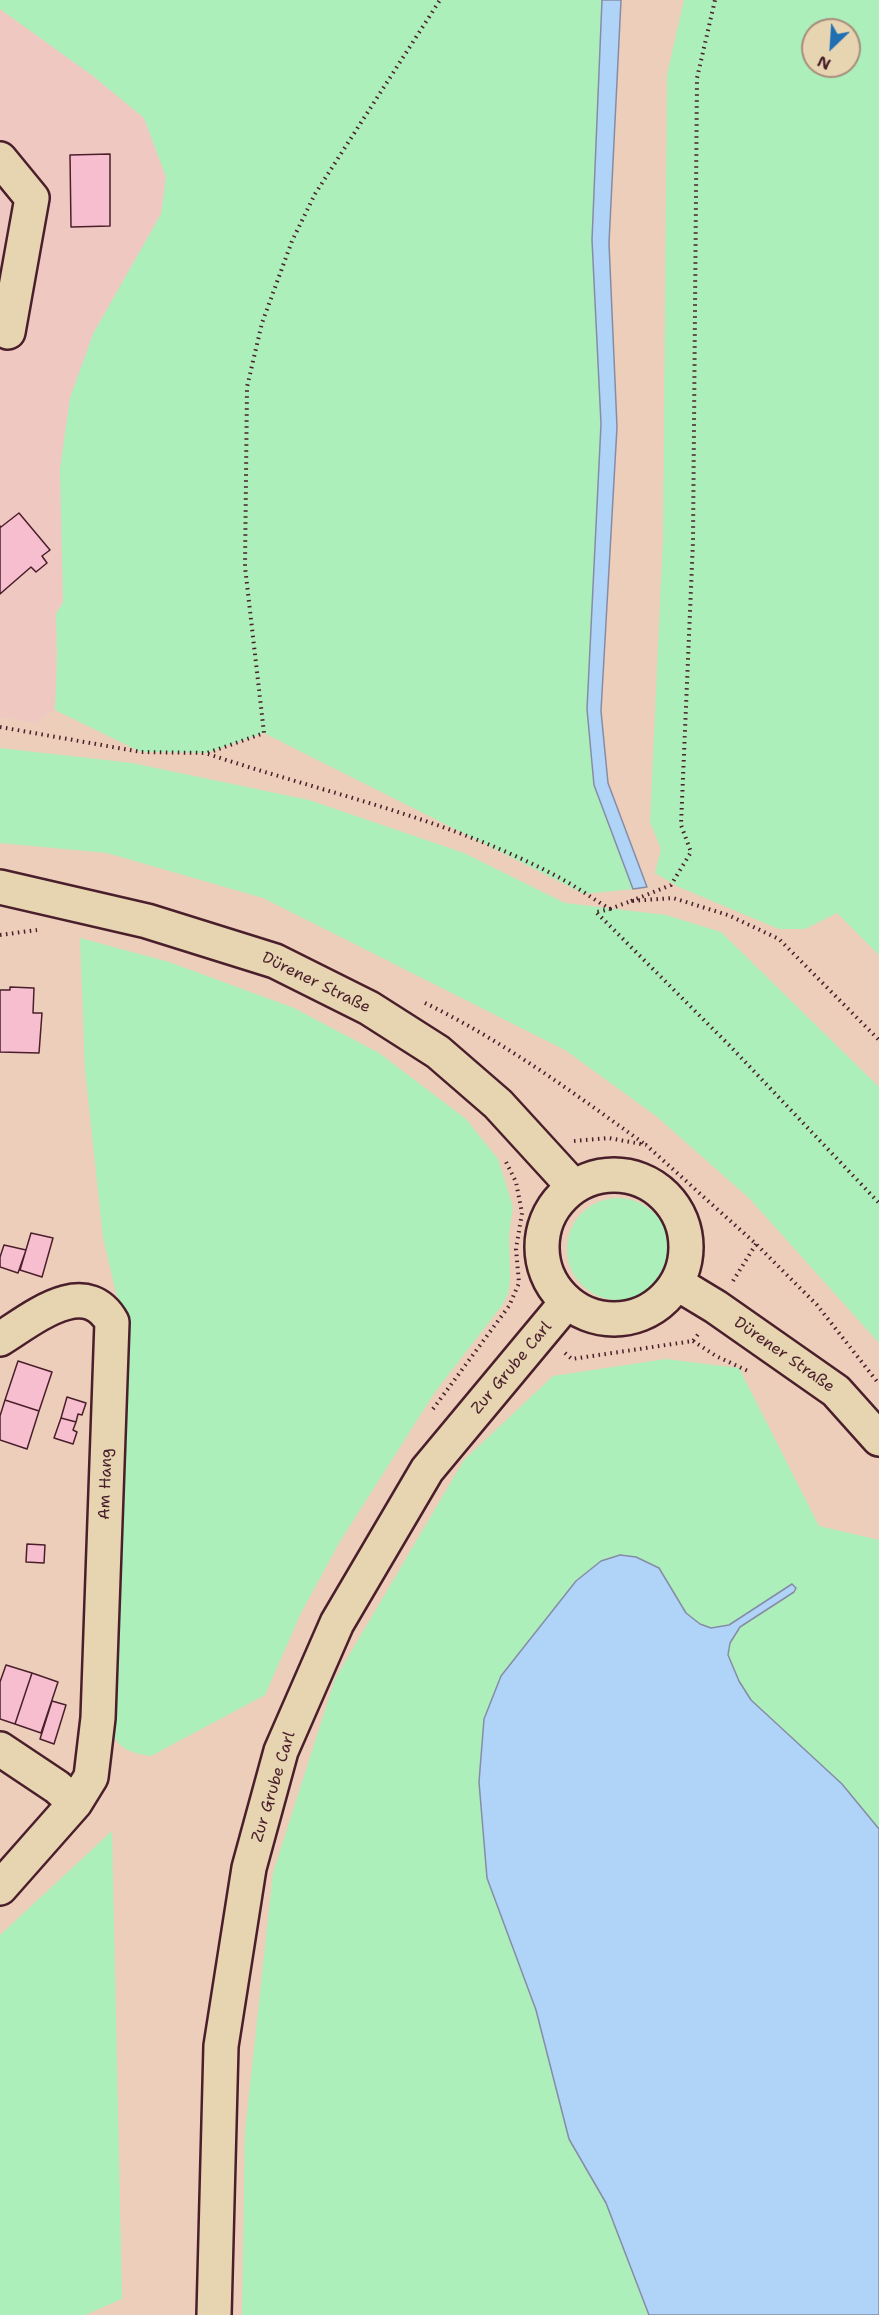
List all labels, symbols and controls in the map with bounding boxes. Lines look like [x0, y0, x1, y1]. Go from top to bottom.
north arrow [801, 18, 861, 78]
text: N [814, 51, 834, 75]
street label: Dürener Straße [259, 948, 373, 1018]
street label: Dürener Straße [730, 1313, 838, 1397]
street label: Zur Grube Carl [468, 1318, 556, 1418]
street label: Am Hang [95, 1448, 117, 1520]
street label: Zur Grube Carl [248, 1729, 300, 1845]

